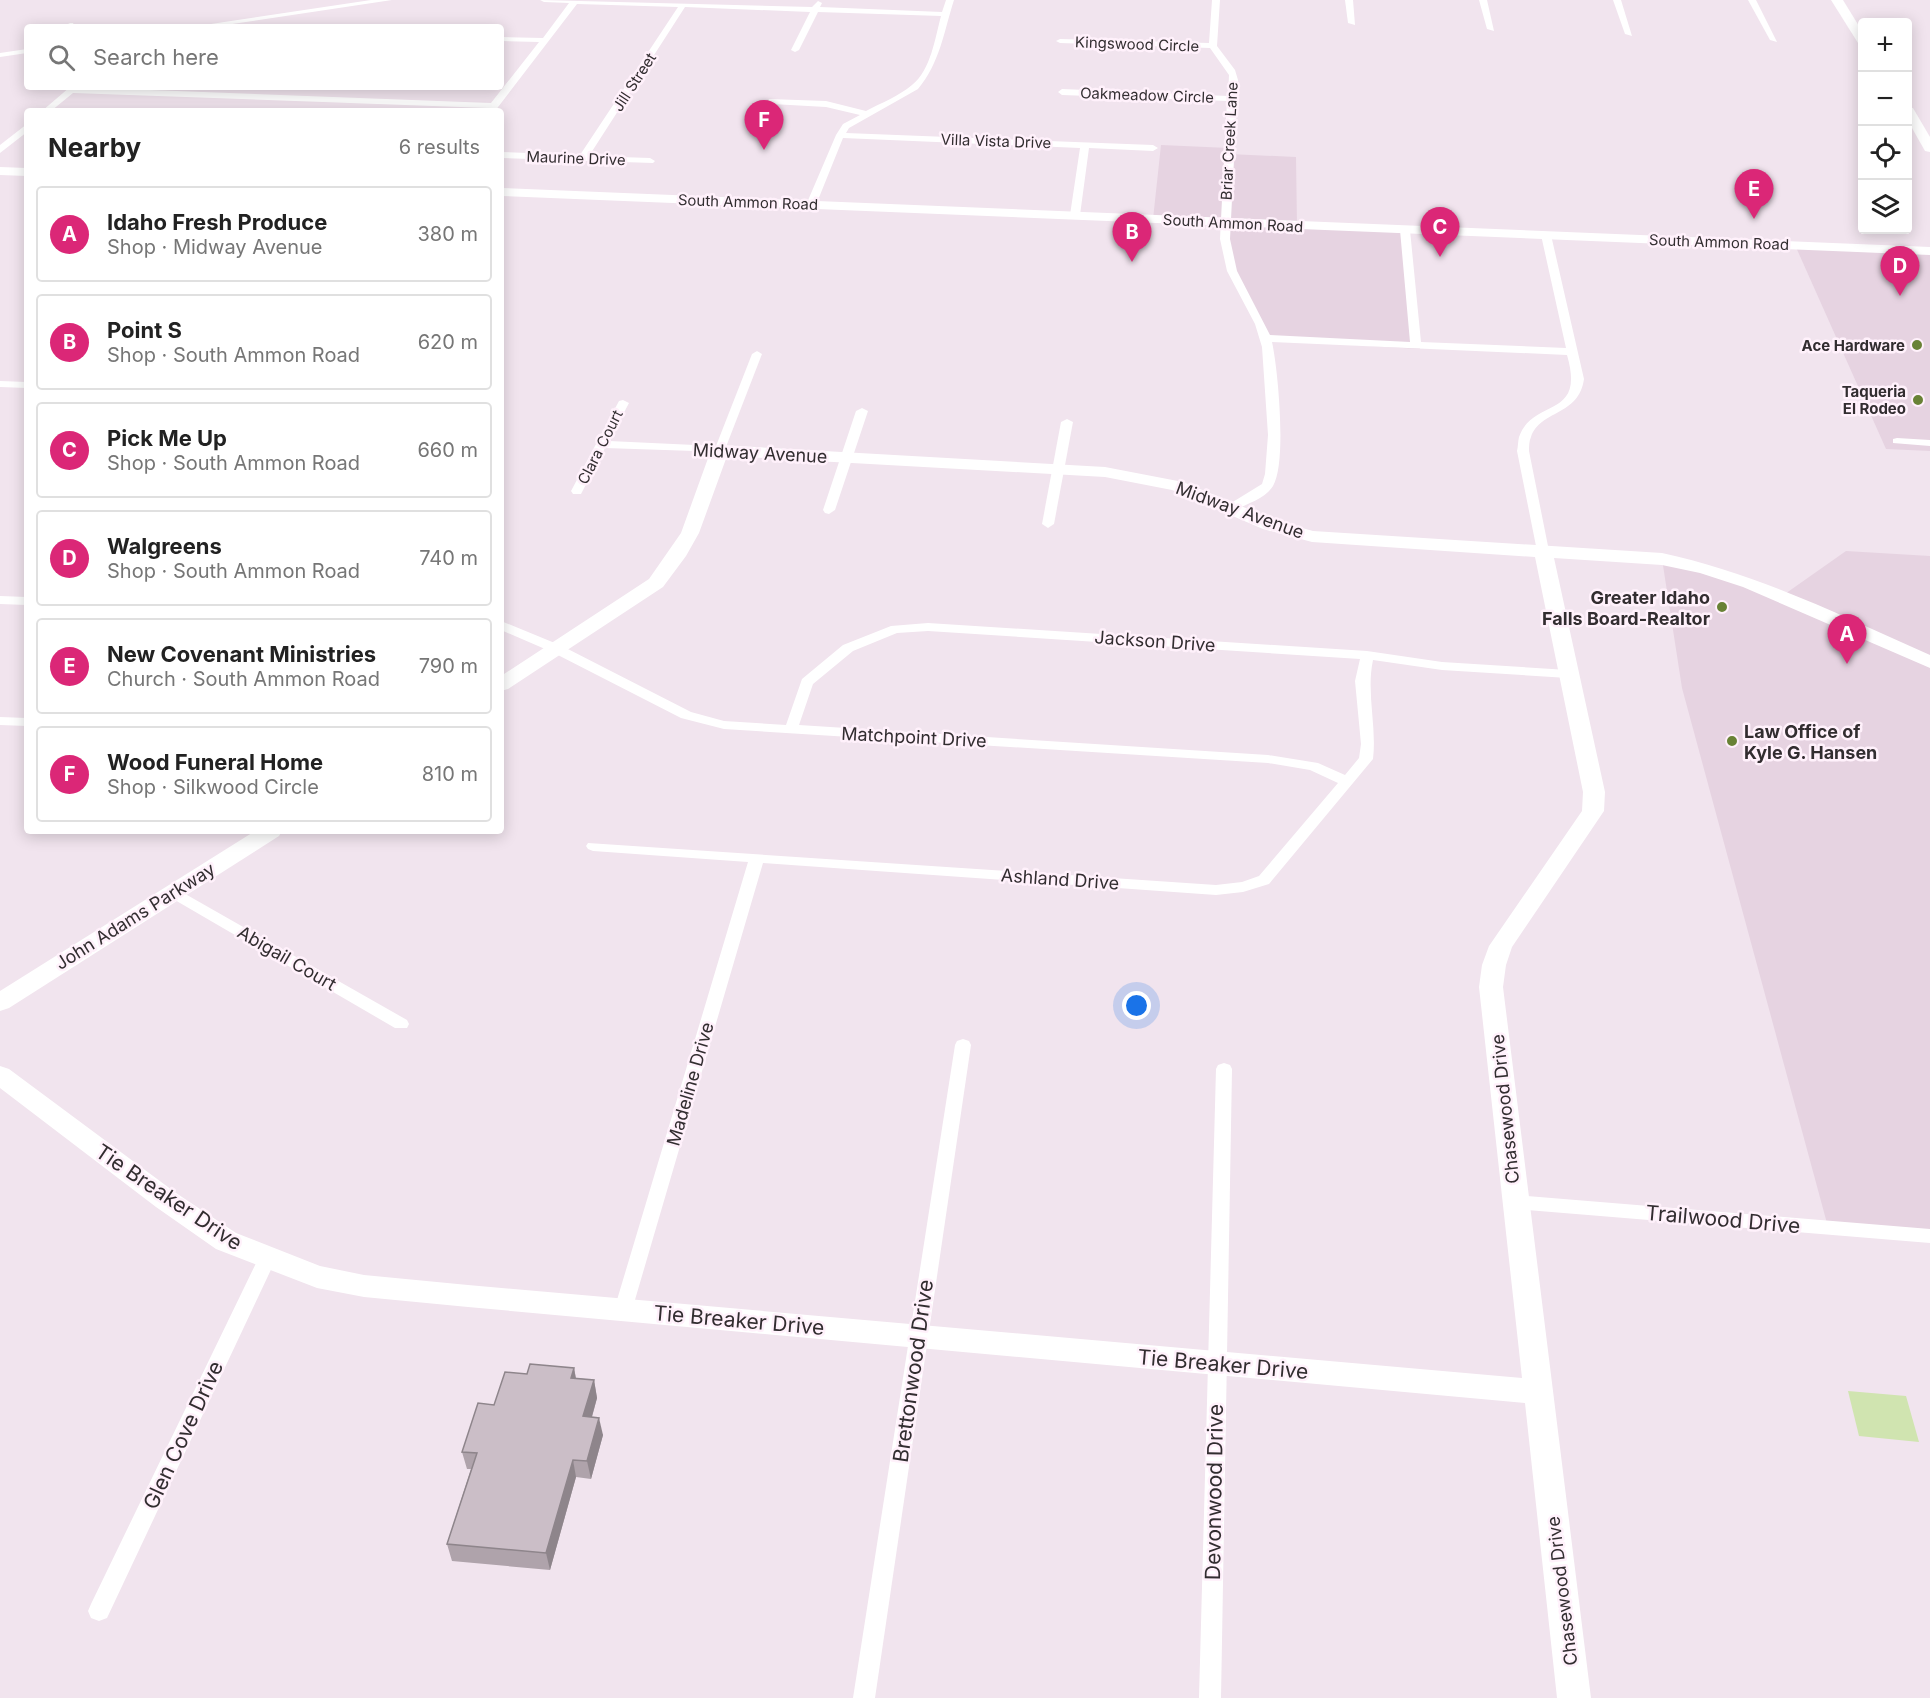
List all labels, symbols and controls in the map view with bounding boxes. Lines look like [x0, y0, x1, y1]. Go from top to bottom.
map controls [1858, 18, 1912, 234]
button: + [1858, 18, 1912, 72]
search box [24, 24, 504, 90]
street label: Kingswood Circle [1075, 32, 1199, 56]
icon: search [45, 41, 78, 74]
text: Search here [93, 44, 219, 70]
street label: Jill Street [608, 49, 660, 115]
button: − [1858, 72, 1912, 126]
street label: Briar Creek Lane [1216, 81, 1242, 201]
street label: Oakmeadow Circle [1080, 83, 1214, 107]
pin: F [744, 100, 783, 150]
button: locate [1858, 126, 1912, 180]
street label: Villa Vista Drive [940, 130, 1052, 152]
text: Nearby [48, 132, 141, 163]
text: 6 results [399, 135, 480, 159]
street label: Maurine Drive [526, 147, 626, 169]
pin: E [1734, 170, 1774, 219]
button: layers [1858, 180, 1912, 234]
street label: South Ammon Road [678, 190, 818, 214]
pin: C [1420, 208, 1460, 257]
text: Idaho Fresh Produce [107, 209, 327, 235]
street label: South Ammon Road [1162, 210, 1304, 236]
pin: B [1112, 212, 1152, 262]
text: A [62, 222, 77, 246]
text: 380 m [418, 222, 478, 246]
street label: South Ammon Road [1649, 230, 1789, 254]
text: Shop · Midway Avenue [107, 235, 323, 259]
pin: D [1880, 246, 1920, 296]
text: Point S [107, 317, 182, 343]
text: B [63, 330, 76, 354]
text: 620 m [418, 330, 478, 354]
place label: Ace Hardware [1802, 336, 1905, 355]
marker: Ace Hardware [1910, 338, 1924, 352]
text: Shop · South Ammon Road [107, 343, 360, 367]
place label: Taqueria El Rodeo [1842, 382, 1906, 418]
marker: Taqueria El Rodeo [1911, 393, 1925, 407]
street label: Clara Court [573, 407, 627, 487]
text: Pick Me Up [107, 425, 227, 451]
text: C [62, 438, 77, 462]
text: 660 m [417, 438, 478, 462]
street label: Midway Avenue [692, 439, 828, 467]
text: Shop · South Ammon Road [107, 451, 360, 475]
street label: Midway Avenue [1173, 477, 1307, 543]
text: Walgreens [107, 533, 222, 559]
text: D [62, 546, 77, 570]
text: 740 m [419, 546, 478, 570]
text: Shop · South Ammon Road [107, 559, 360, 583]
place label: Greater Idaho Falls Board-Realtor [1542, 587, 1710, 629]
marker: Greater Idaho Falls Board-Realtor [1715, 600, 1729, 614]
pin: A [1828, 614, 1866, 664]
street label: Jackson Drive [1094, 626, 1216, 656]
text: New Covenant Ministries [107, 641, 376, 667]
text: E [63, 654, 76, 678]
text: 790 m [419, 654, 478, 678]
text: Church · South Ammon Road [107, 667, 380, 691]
place label: Law Office of Kyle G. Hansen [1744, 721, 1877, 763]
street label: Matchpoint Drive [841, 723, 987, 751]
marker: Law Office of Kyle G. Hansen [1725, 734, 1739, 748]
text: Wood Funeral Home [107, 749, 323, 775]
text: F [64, 762, 75, 786]
text: 810 m [422, 762, 478, 786]
text: Shop · Silkwood Circle [107, 775, 319, 799]
street label: John Adams Parkway [51, 858, 219, 974]
street label: Ashland Drive [1000, 864, 1120, 894]
street label: Abigail Court [234, 921, 340, 995]
your location [1122, 991, 1151, 1020]
street label: Madeline Drive [662, 1020, 718, 1148]
street label: Chasewood Drive [1487, 1033, 1523, 1185]
street label: Tie Breaker Drive [91, 1139, 247, 1255]
street label: Trailwood Drive [1645, 1200, 1801, 1238]
street label: Brettonwood Drive [888, 1278, 938, 1464]
street label: Tie Breaker Drive [652, 1300, 826, 1340]
street label: Tie Breaker Drive [1136, 1344, 1310, 1384]
street label: Glen Cove Drive [138, 1357, 228, 1513]
street label: Devonwood Drive [1200, 1404, 1228, 1580]
street label: Chasewood Drive [1542, 1515, 1582, 1667]

